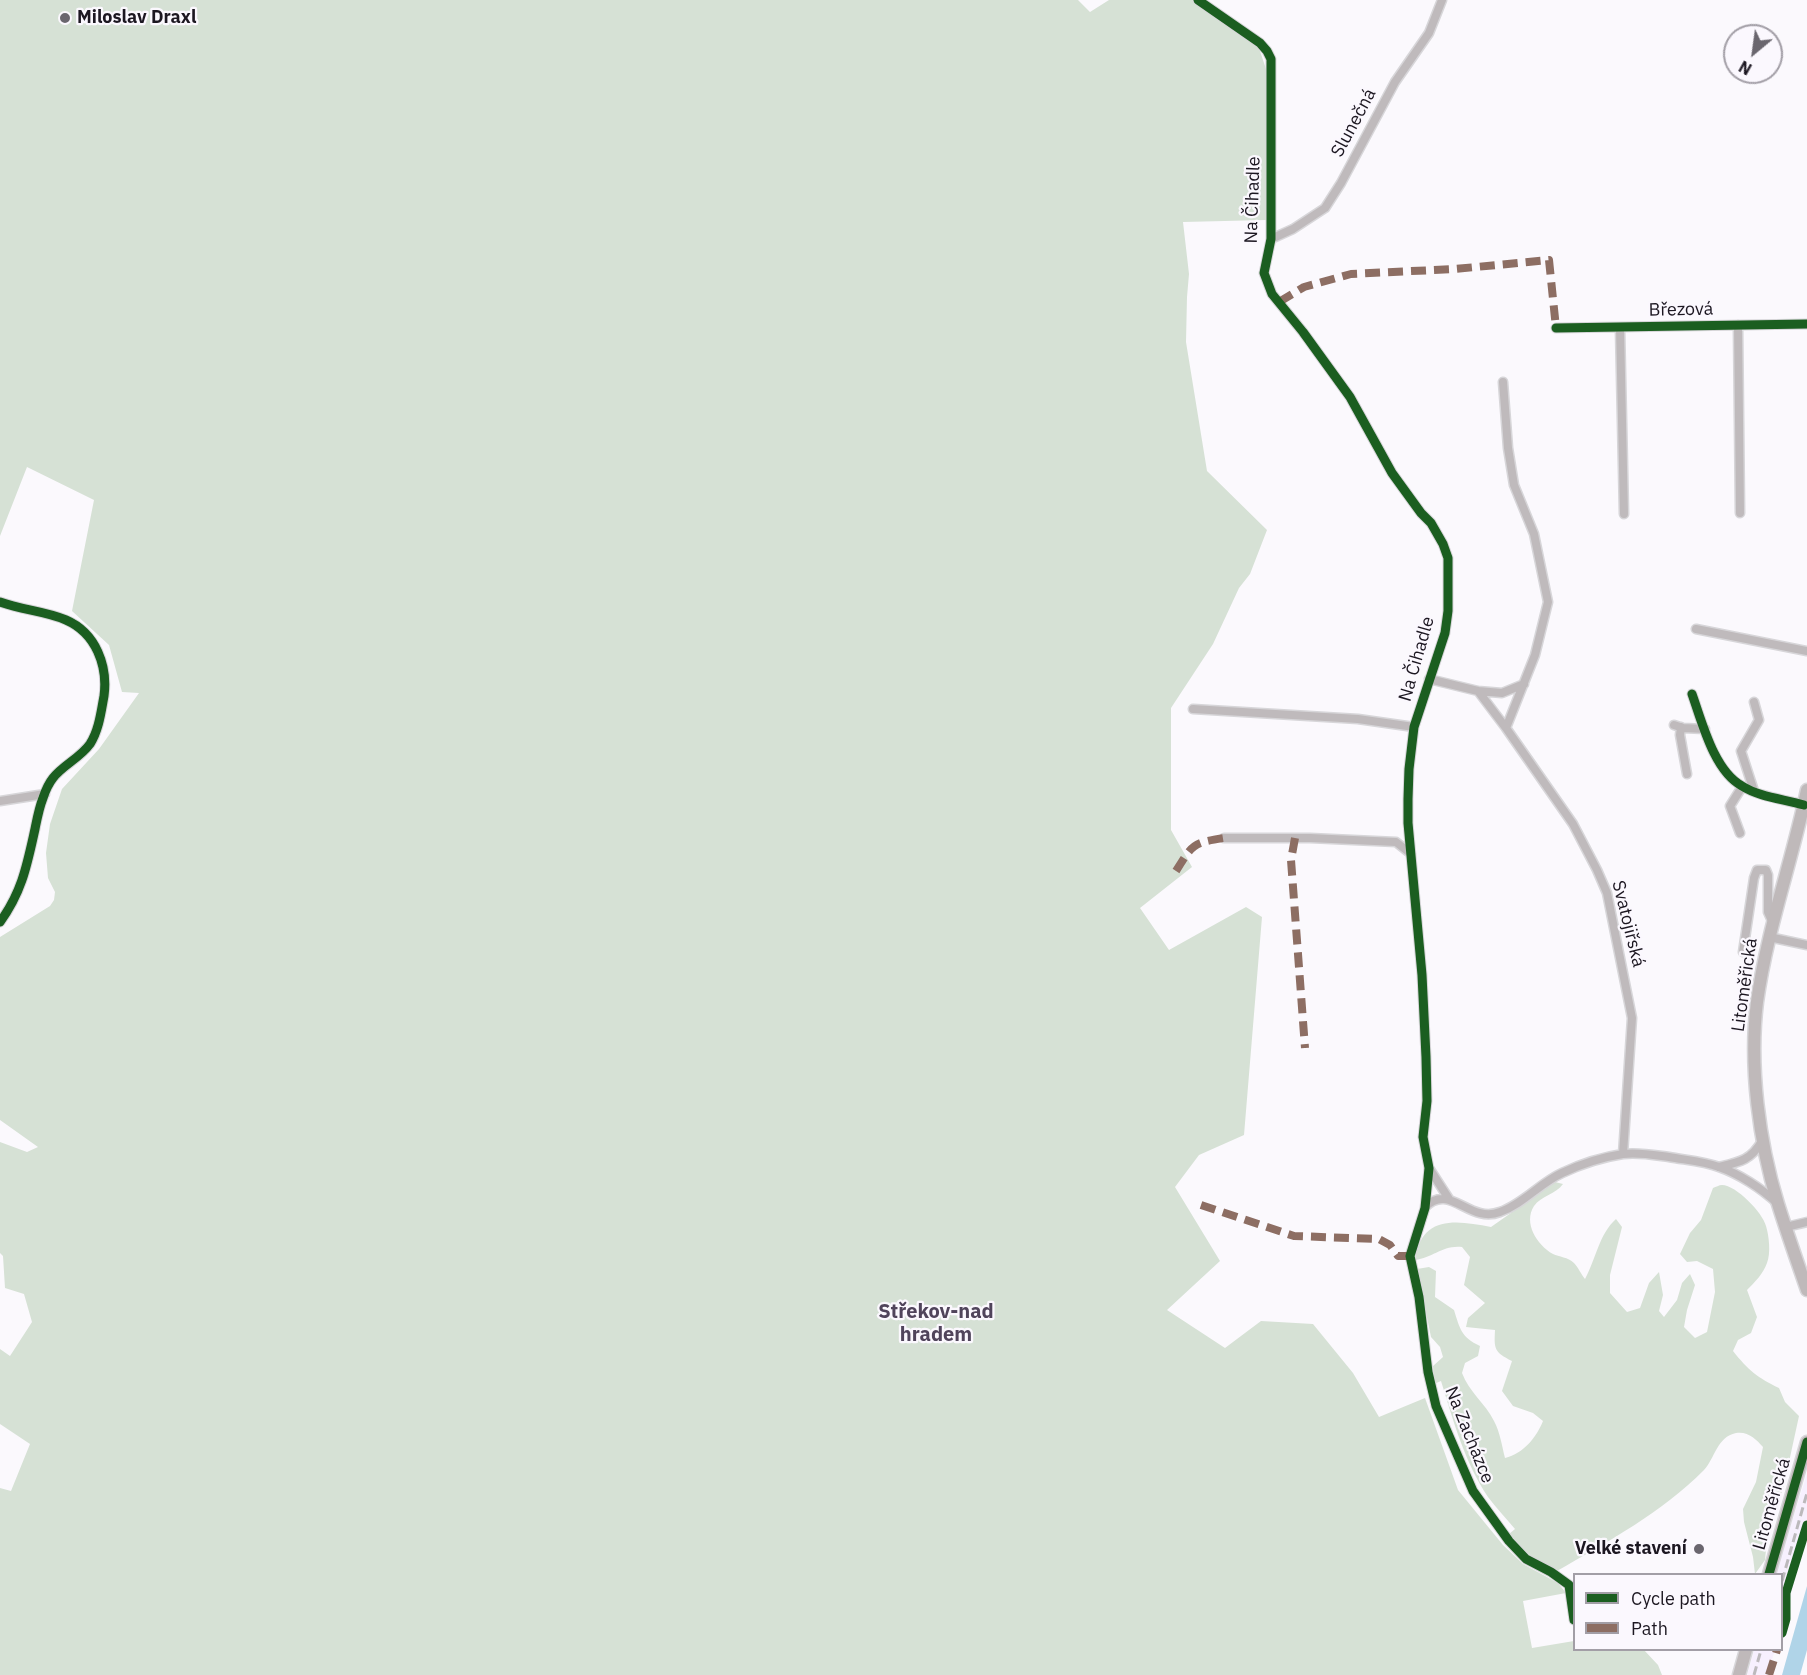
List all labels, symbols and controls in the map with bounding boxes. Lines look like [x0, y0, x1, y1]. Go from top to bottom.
place label: Miloslav Draxl [77, 7, 196, 29]
marker: Miloslav Draxl [58, 11, 72, 25]
north arrow [1723, 24, 1783, 84]
text: N [1735, 56, 1755, 80]
street label: Slunečná [1327, 85, 1381, 161]
street label: Na Čihadle [1241, 156, 1265, 244]
street label: Březová [1649, 299, 1713, 321]
street label: Na Čihadle [1395, 614, 1439, 704]
street label: Svatojiřská [1607, 878, 1649, 970]
street label: Litoměřická [1728, 937, 1762, 1033]
district label: Střekov-nad hradem [878, 1300, 994, 1347]
street label: Na Zacházce [1440, 1383, 1498, 1487]
street label: Litoměřická [1749, 1456, 1795, 1552]
place label: Velké stavení [1575, 1538, 1687, 1560]
marker: Velké stavení [1692, 1542, 1706, 1556]
legend [1573, 1573, 1783, 1651]
text: Cycle path [1631, 1587, 1716, 1610]
text: Path [1631, 1617, 1668, 1640]

